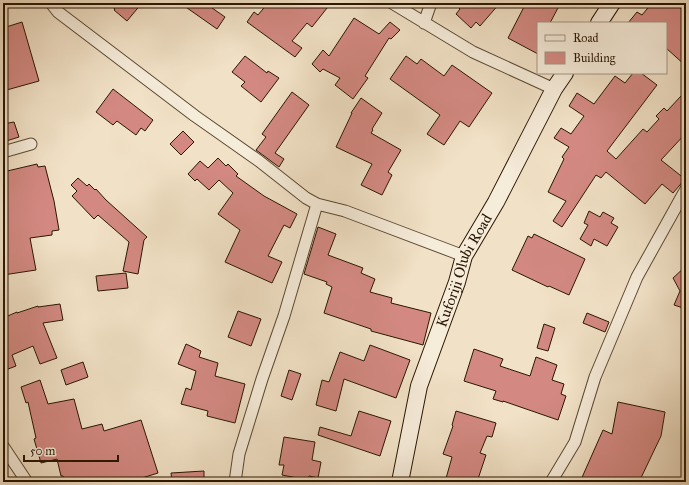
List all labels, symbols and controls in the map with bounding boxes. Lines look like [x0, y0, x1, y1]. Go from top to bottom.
legend [537, 22, 667, 74]
text: Road [573, 31, 599, 45]
text: Building [573, 51, 616, 66]
street label: Kuforiji Olubi Road [432, 210, 496, 330]
scale bar [24, 437, 118, 463]
text: 50 m [30, 444, 55, 458]

